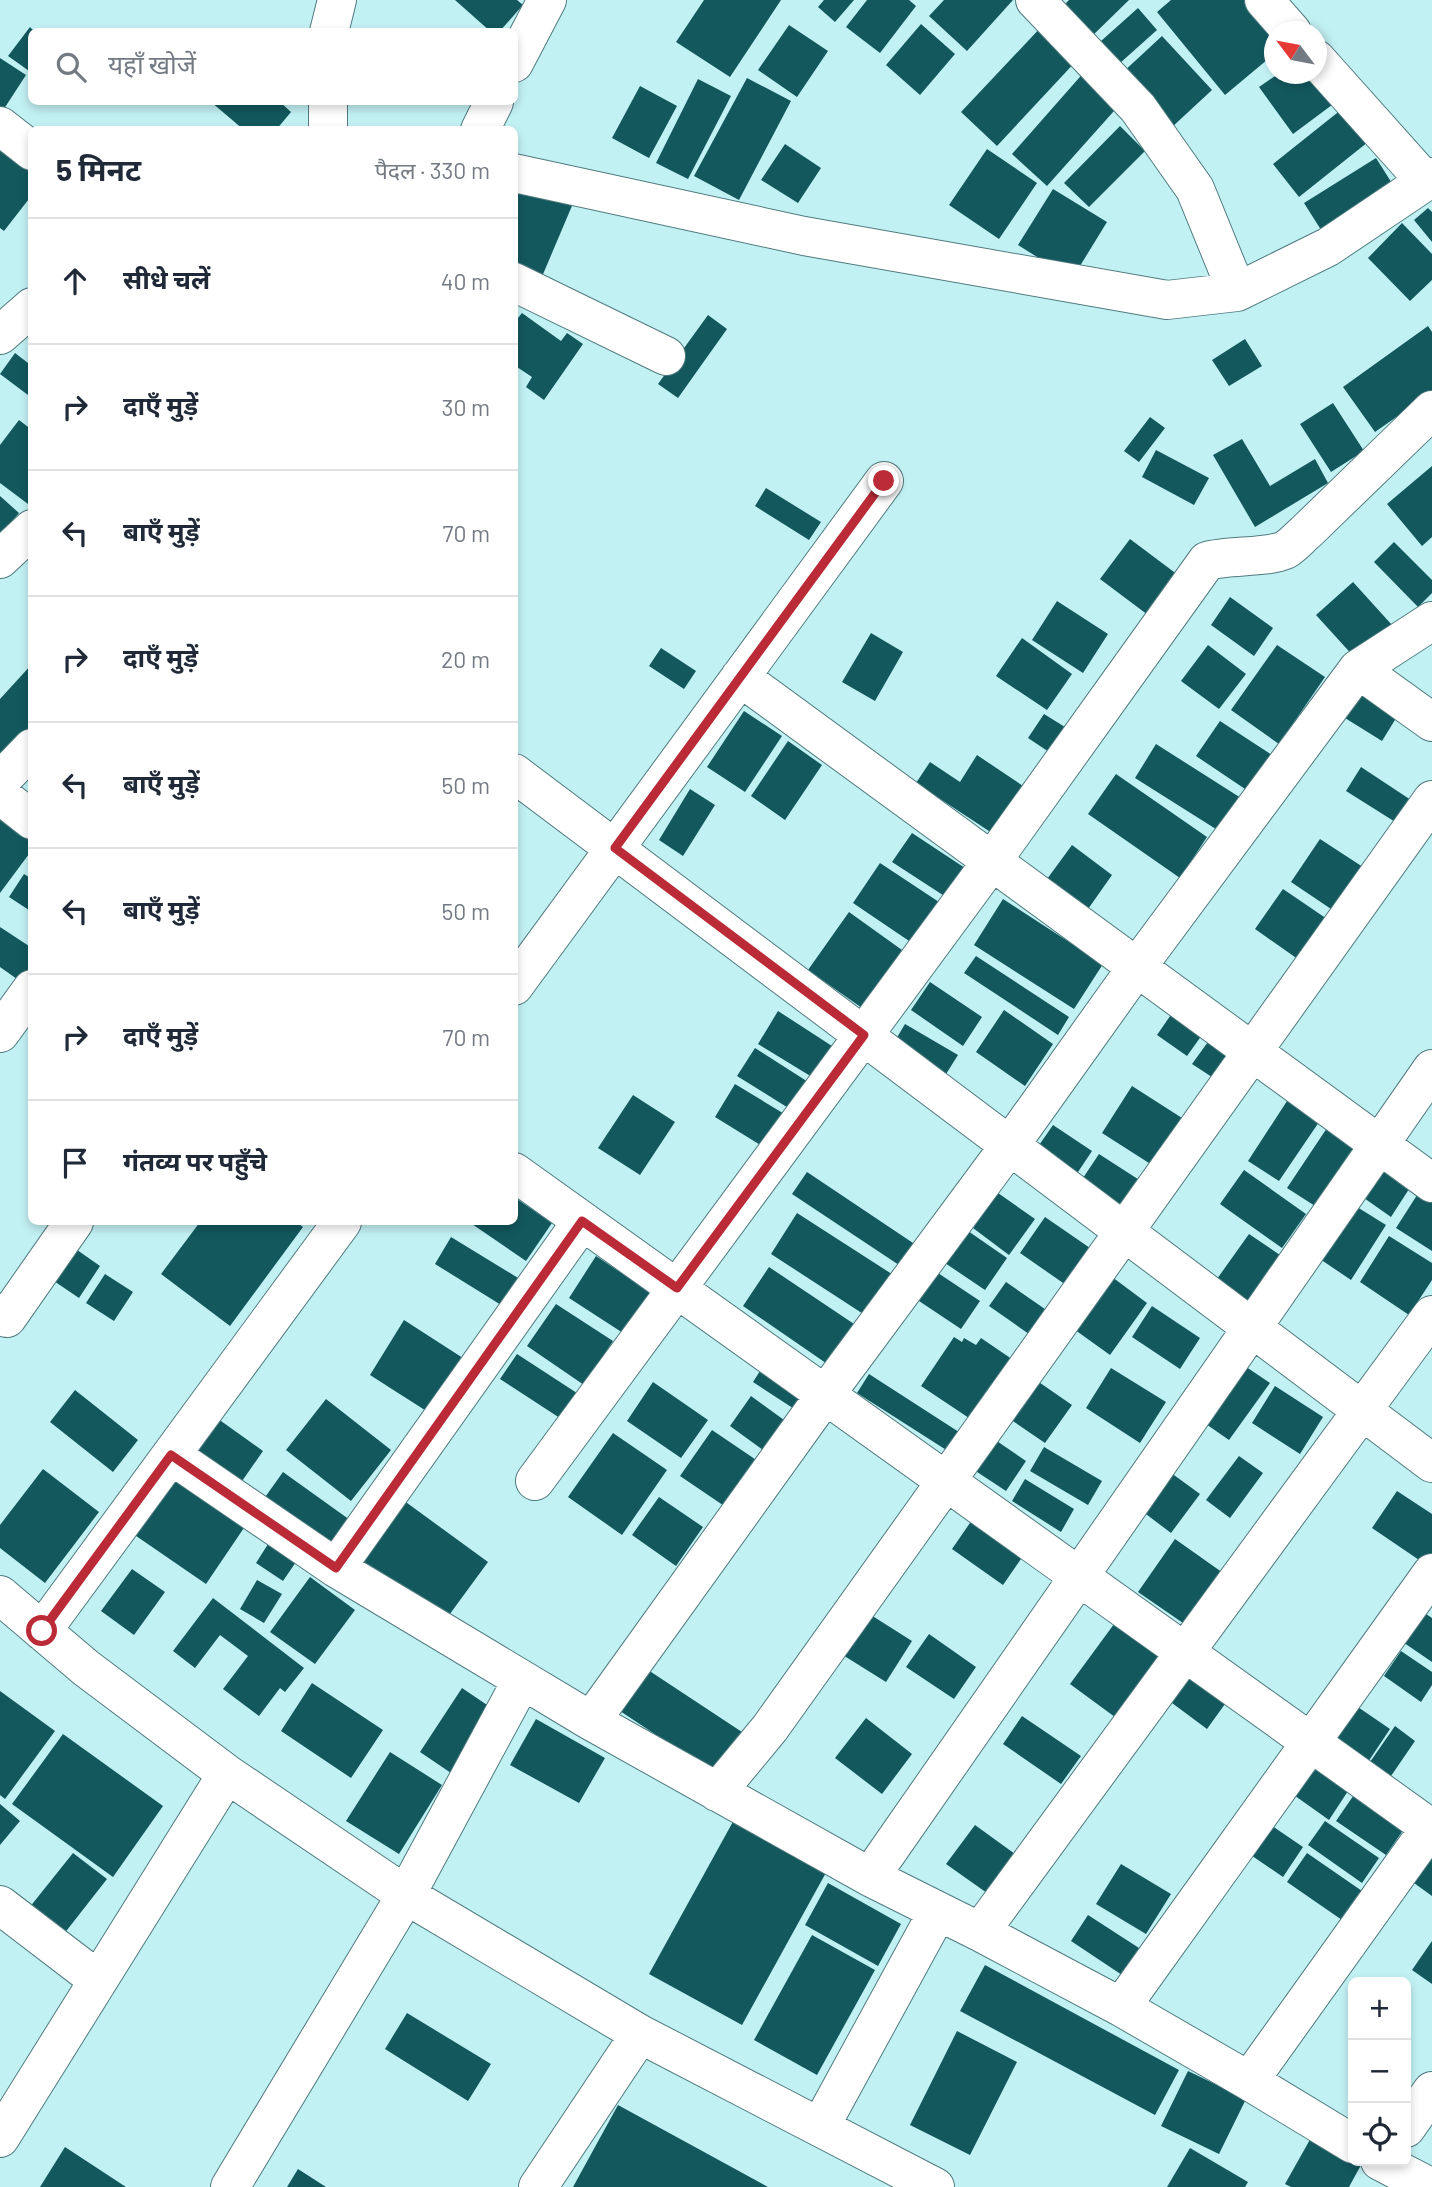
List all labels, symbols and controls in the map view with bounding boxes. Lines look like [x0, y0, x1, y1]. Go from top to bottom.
north arrow [1264, 21, 1327, 84]
search box [28, 28, 518, 105]
icon: search [52, 48, 90, 86]
text: यहाँ खोजें [108, 48, 196, 79]
text: 5 मिनट [56, 151, 141, 187]
text: पैदल · 330 m [375, 156, 490, 184]
icon: ahead [56, 262, 94, 300]
text: सीधे चलें [123, 263, 210, 294]
text: 40 m [441, 267, 490, 295]
icon: right [56, 388, 94, 426]
text: दाएँ मुड़ें [123, 389, 198, 420]
text: 30 m [442, 393, 490, 421]
route end [868, 465, 899, 496]
icon: left [56, 514, 94, 552]
text: बाएँ मुड़ें [123, 515, 200, 546]
text: 70 m [443, 519, 490, 547]
icon: right [56, 640, 94, 678]
text: दाएँ मुड़ें [123, 641, 198, 672]
text: 20 m [441, 645, 490, 673]
icon: left [56, 766, 94, 804]
text: बाएँ मुड़ें [123, 767, 200, 798]
text: 50 m [442, 771, 490, 799]
icon: left [56, 892, 94, 930]
text: बाएँ मुड़ें [123, 893, 200, 924]
text: 50 m [442, 897, 490, 925]
icon: right [56, 1018, 94, 1056]
text: दाएँ मुड़ें [123, 1019, 198, 1050]
text: 70 m [443, 1023, 490, 1051]
icon: arrive [56, 1144, 94, 1182]
text: गंतव्य पर पहुँचे [123, 1145, 267, 1176]
route start [26, 1615, 57, 1646]
map controls [1348, 1977, 1411, 2166]
button: + [1348, 1977, 1411, 2040]
button: − [1348, 2040, 1411, 2103]
button: locate [1348, 2103, 1411, 2166]

